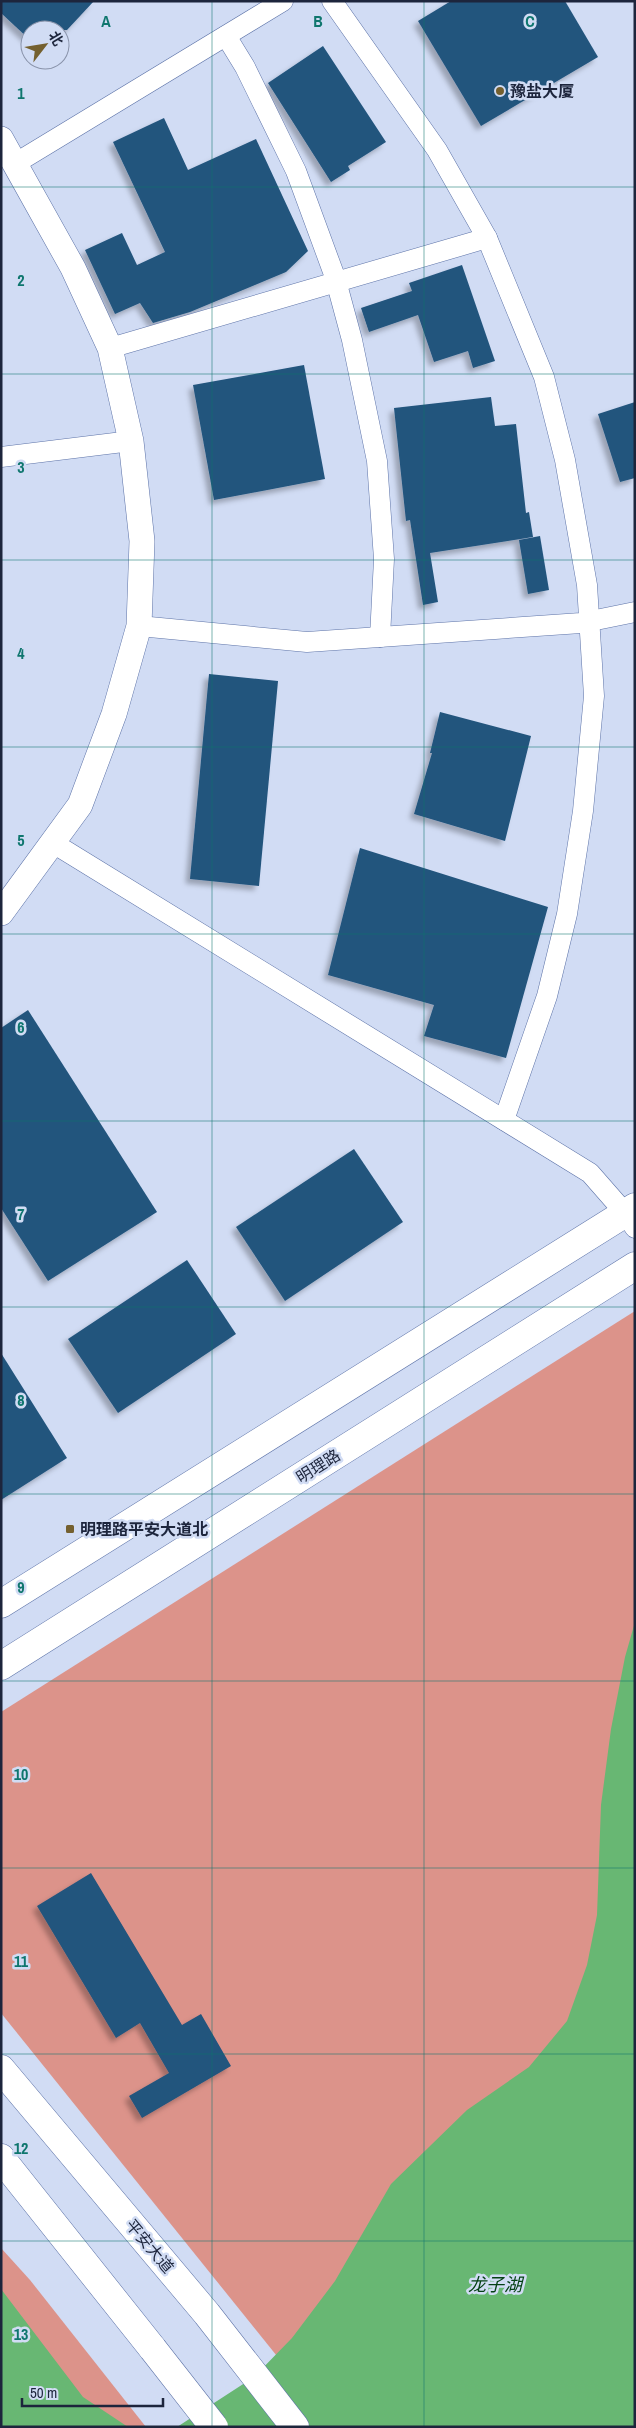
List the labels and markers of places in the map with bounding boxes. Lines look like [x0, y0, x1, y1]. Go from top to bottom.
place label: 豫盐大厦 [510, 80, 574, 102]
marker: 豫盐大厦 [494, 85, 506, 97]
place label: 明理路平安大道北 [80, 1518, 208, 1540]
marker: 明理路平安大道北 [64, 1523, 76, 1535]

